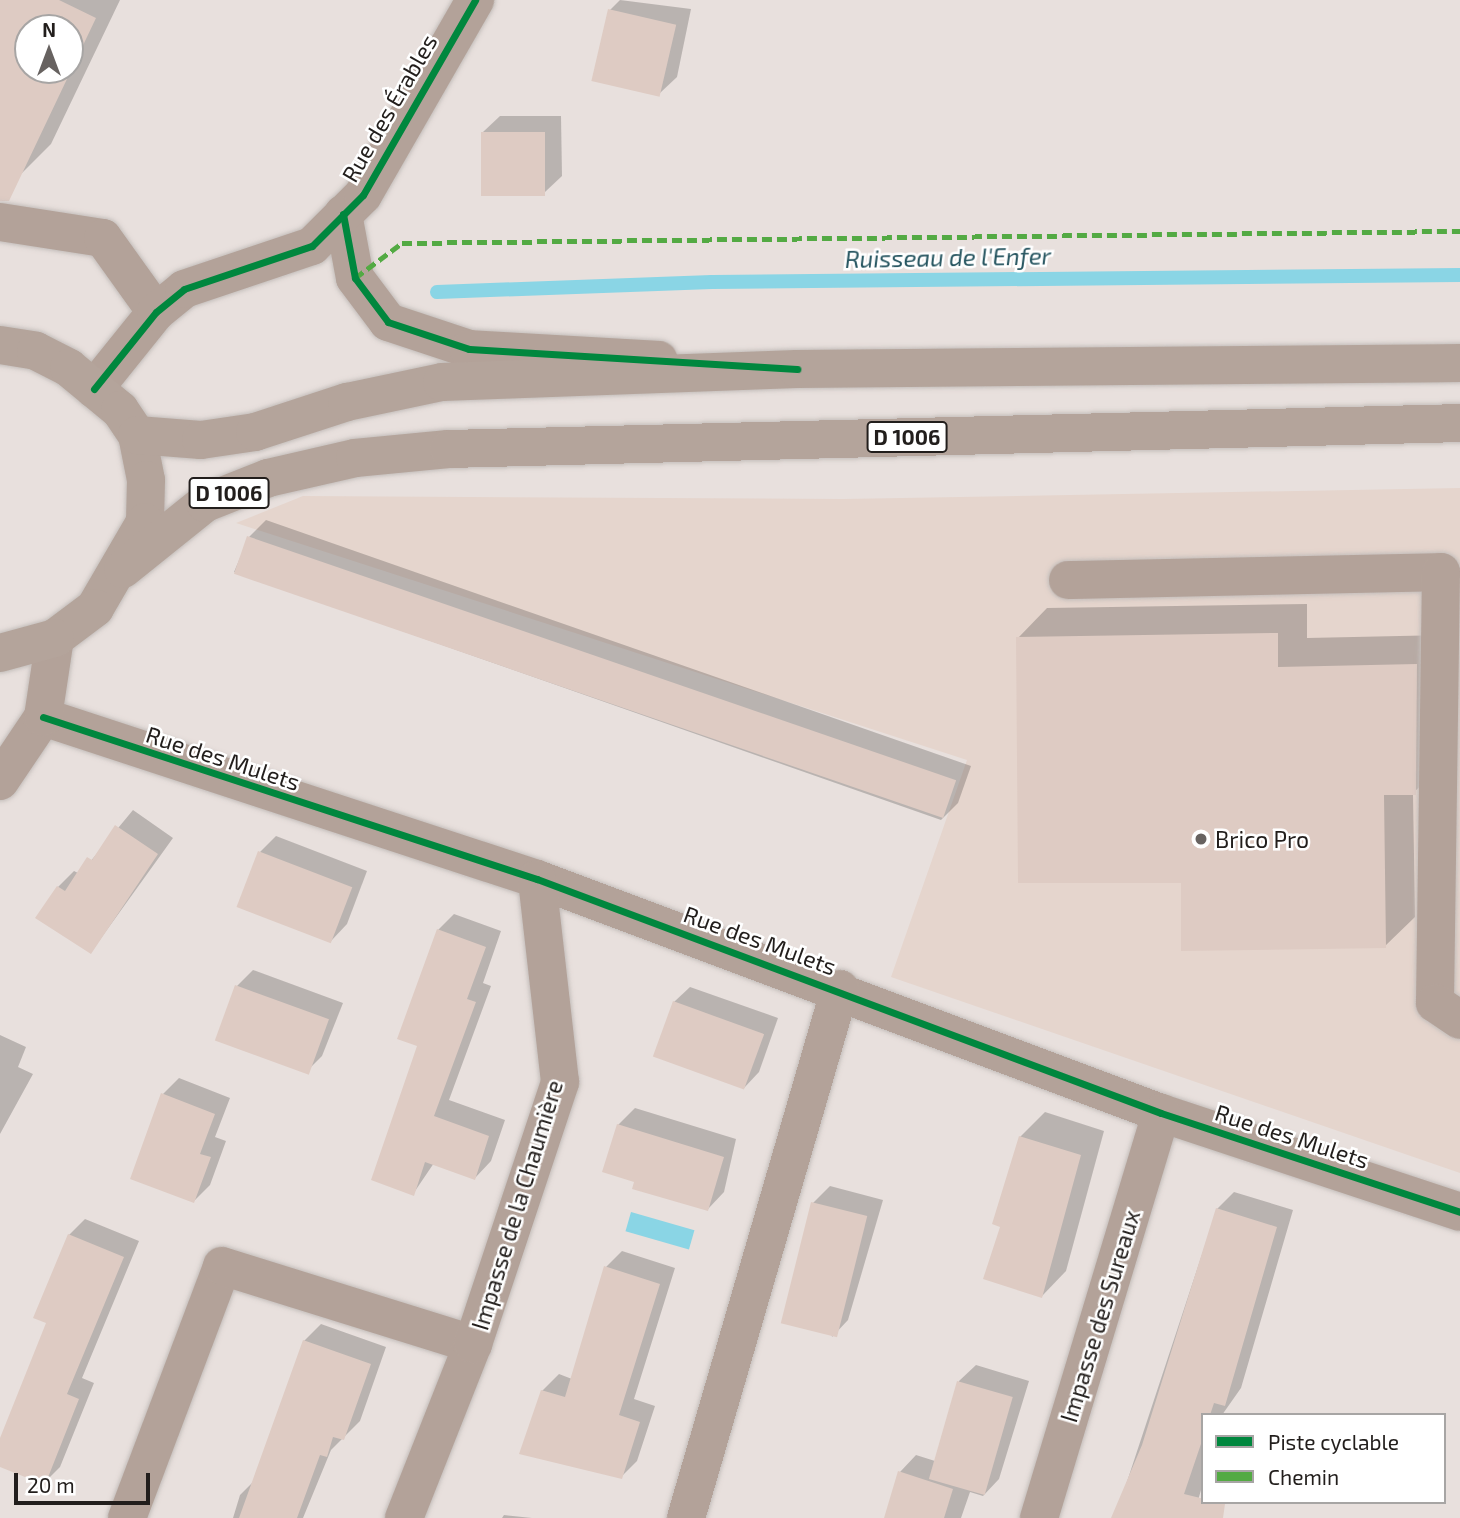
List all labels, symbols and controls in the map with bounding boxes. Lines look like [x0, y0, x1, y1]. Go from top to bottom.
north arrow [14, 14, 84, 84]
text: N [42, 18, 56, 41]
street label: Rue des Érables [336, 29, 442, 187]
water label: Ruisseau de l'Enfer [845, 241, 1051, 273]
road number: D 1006 [865, 420, 949, 454]
road number: D 1006 [187, 476, 271, 510]
street label: Rue des Mulets [143, 720, 303, 796]
place label: Brico Pro [1215, 825, 1309, 853]
marker: Brico Pro [1193, 831, 1209, 847]
street label: Rue des Mulets [680, 900, 840, 980]
street label: Impasse de la Chaumière [466, 1077, 568, 1333]
street label: Rue des Mulets [1212, 1098, 1372, 1174]
street label: Impasse des Sureaux [1055, 1207, 1145, 1425]
legend [1201, 1413, 1446, 1504]
text: Piste cyclable [1268, 1429, 1399, 1454]
scale bar [18, 1458, 154, 1502]
text: Chemin [1268, 1464, 1339, 1489]
text: 20 m [27, 1472, 75, 1497]

